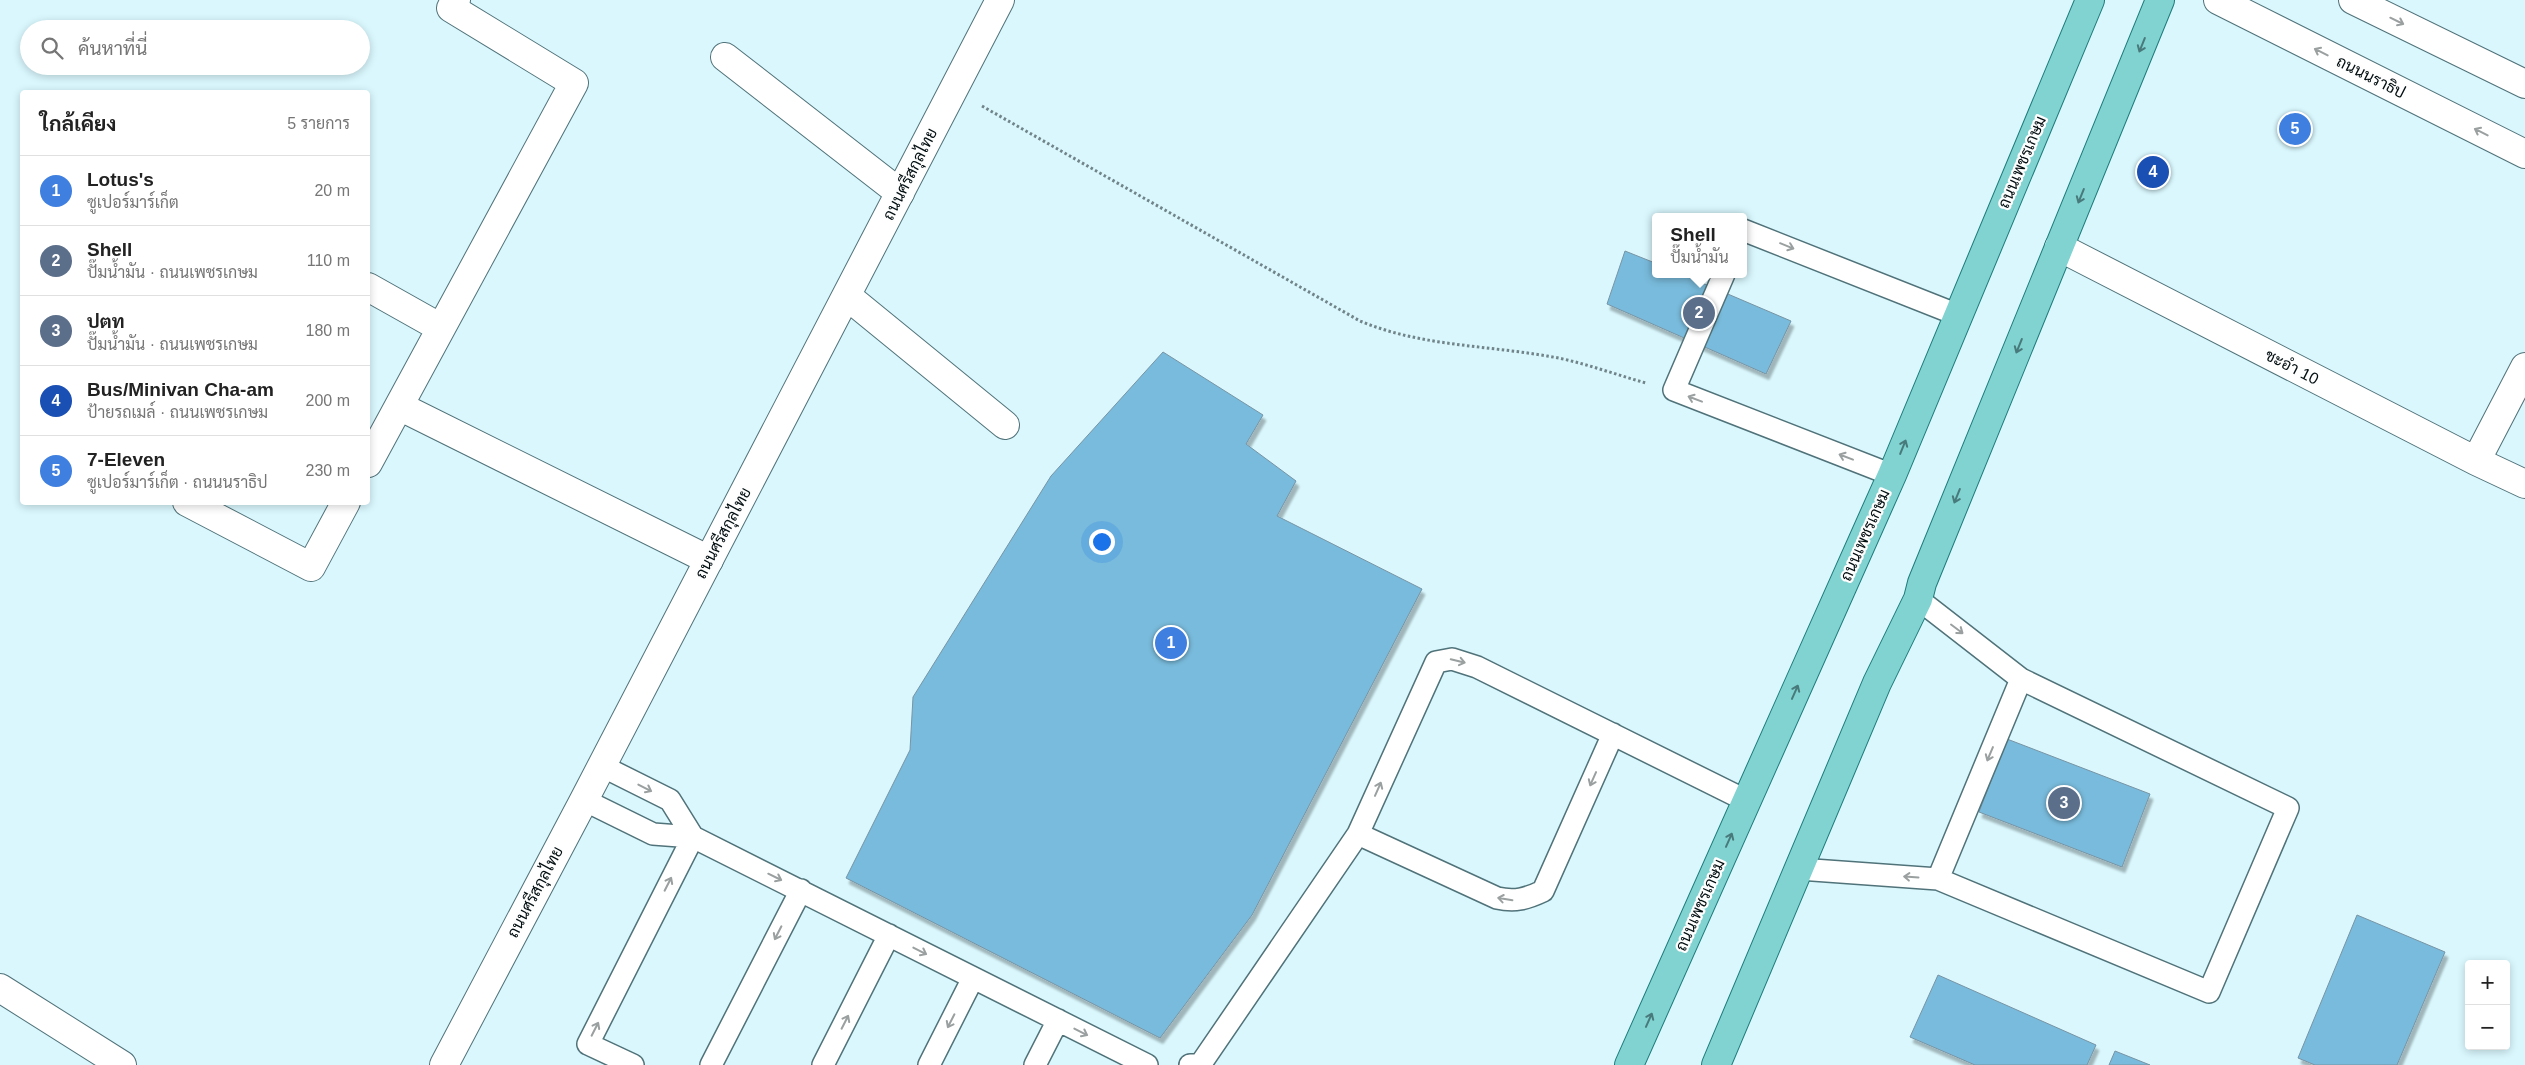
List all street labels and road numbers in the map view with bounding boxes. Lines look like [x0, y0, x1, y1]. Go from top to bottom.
street label: ถนนนราธิป [2334, 52, 2409, 101]
street label: ถนนเพชรเกษม [1995, 113, 2049, 211]
street label: ถนนศรีสกุลไทย [877, 124, 943, 224]
street label: ชะอำ 10 [2262, 345, 2322, 388]
street label: ถนนศรีสกุลไทย [689, 483, 757, 583]
street label: ถนนเพชรเกษม [1837, 487, 1893, 583]
street label: ถนนศรีสกุลไทย [501, 842, 569, 942]
street label: ถนนเพชรเกษม [1672, 857, 1728, 953]

